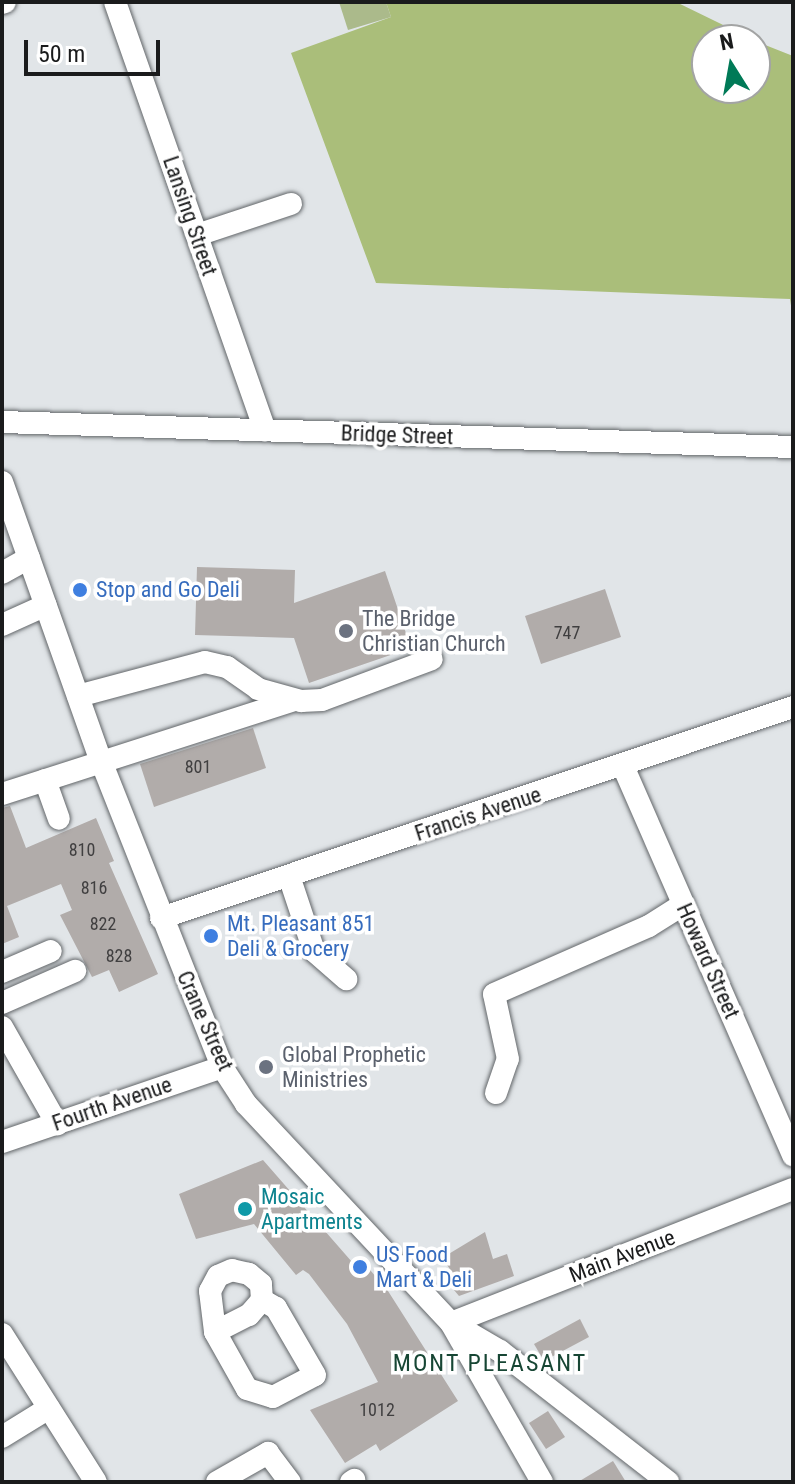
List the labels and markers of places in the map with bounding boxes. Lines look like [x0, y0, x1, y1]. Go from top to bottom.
place label: Stop and Go Deli [96, 577, 240, 603]
marker: Stop and Go Deli [71, 581, 89, 599]
place label: The Bridge Christian Church [362, 605, 506, 656]
marker: The Bridge Christian Church [337, 622, 355, 640]
place label: Mt. Pleasant 851 Deli & Grocery [227, 910, 374, 962]
marker: Mt. Pleasant 851 Deli & Grocery [202, 927, 220, 945]
place label: Global Prophetic Ministries [282, 1041, 426, 1092]
marker: Global Prophetic Ministries [257, 1058, 275, 1076]
place label: Mosaic Apartments [261, 1183, 363, 1234]
marker: Mosaic Apartments [236, 1200, 254, 1218]
place label: US Food Mart & Deli [376, 1241, 472, 1292]
marker: US Food Mart & Deli [351, 1258, 369, 1276]

